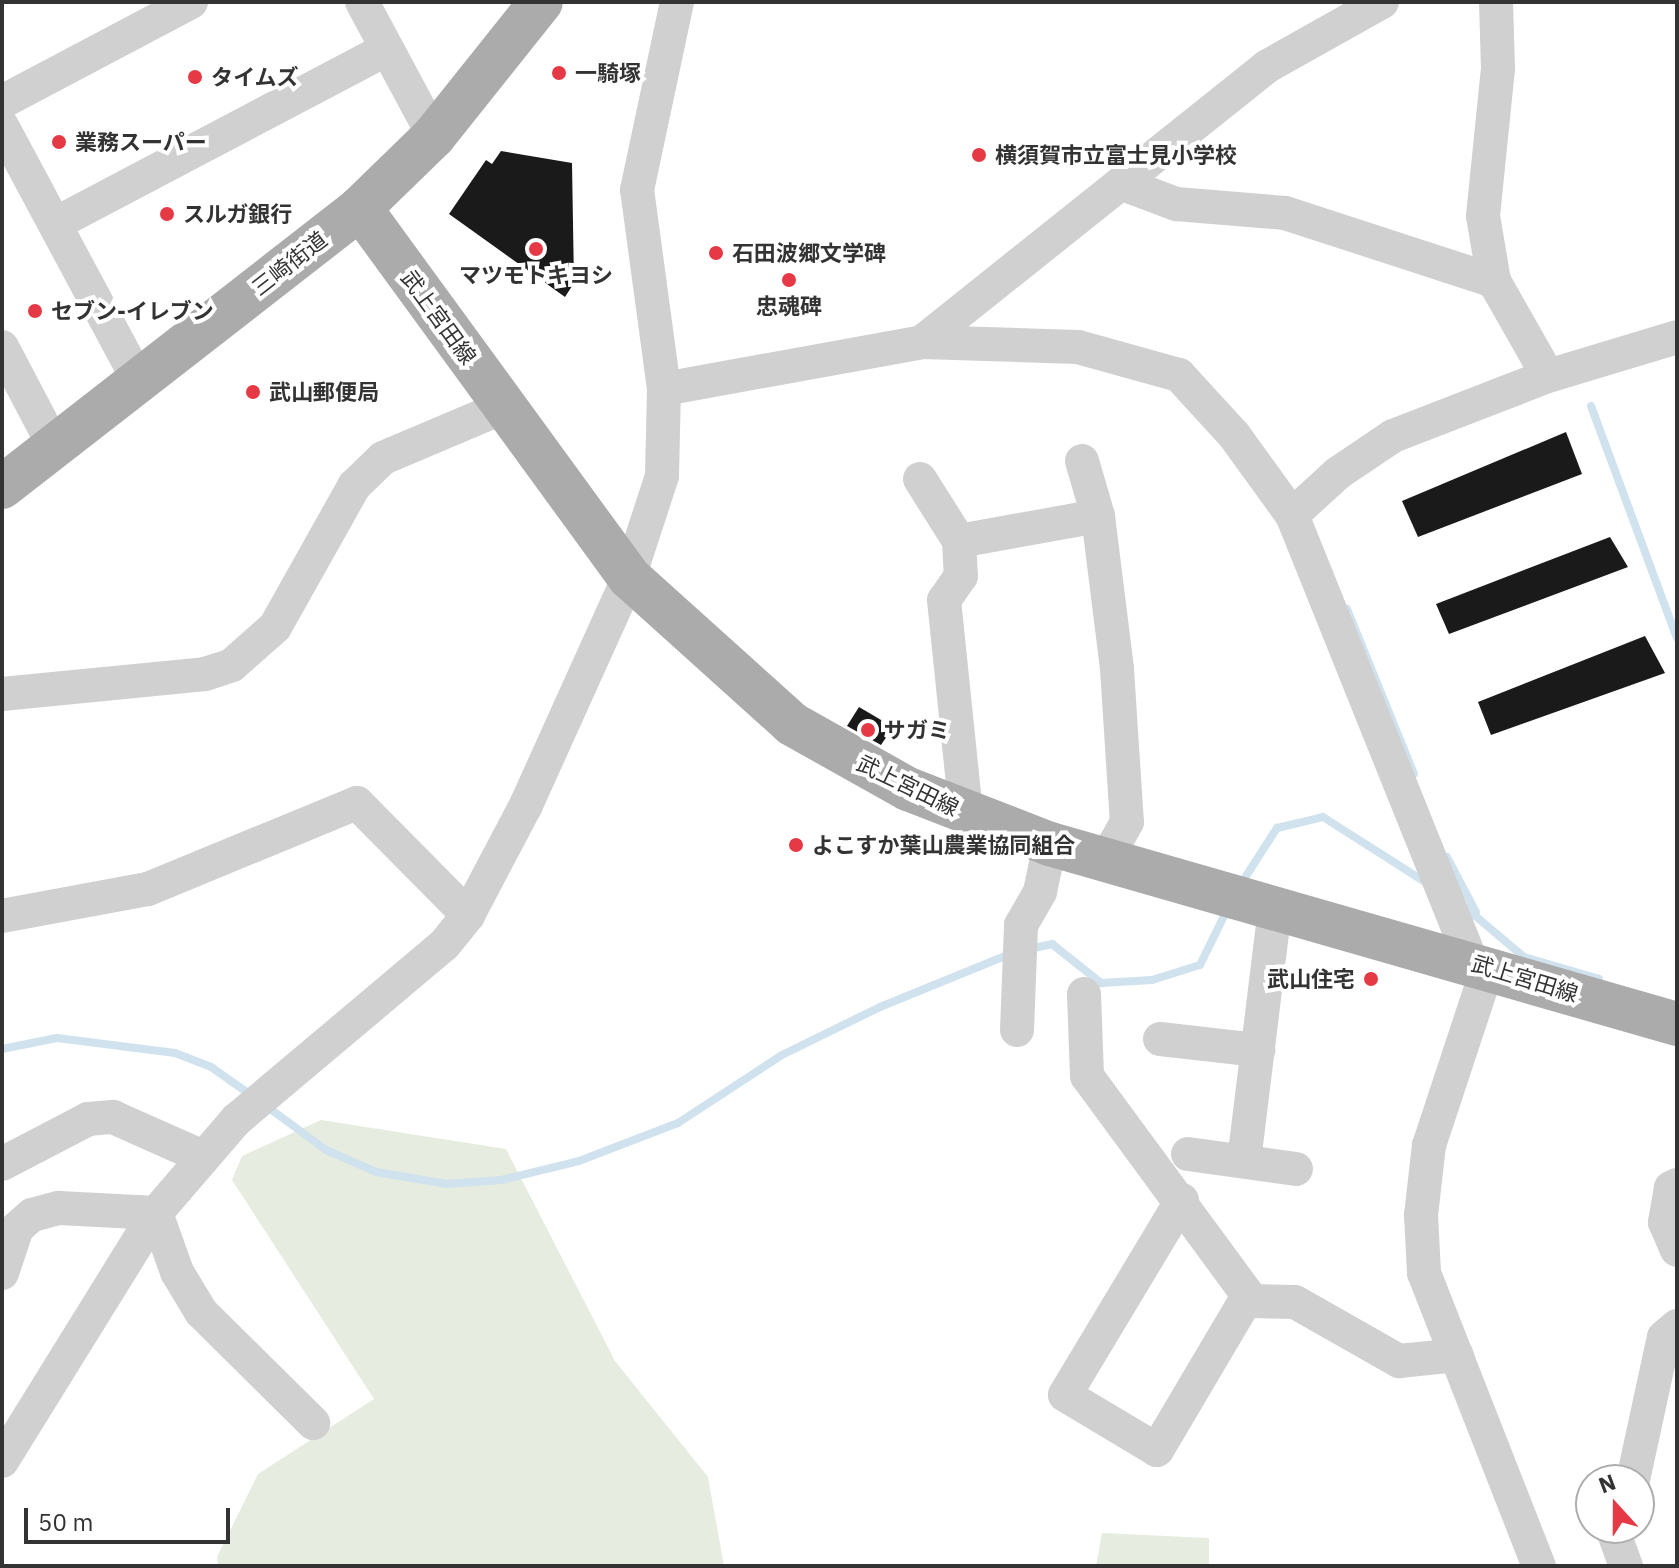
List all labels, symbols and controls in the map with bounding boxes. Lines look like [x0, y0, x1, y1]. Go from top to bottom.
place label: 一騎塚 [575, 60, 641, 86]
place label: タイムズ [211, 64, 299, 90]
marker: 一騎塚 [550, 64, 568, 82]
marker: タイムズ [186, 68, 204, 86]
place label: 業務スーパー [75, 129, 207, 155]
marker: 業務スーパー [50, 133, 68, 151]
place label: 横須賀市立富士見小学校 [995, 142, 1237, 168]
marker: 横須賀市立富士見小学校 [970, 146, 988, 164]
place label: スルガ銀行 [183, 201, 293, 227]
marker: スルガ銀行 [158, 205, 176, 223]
street label: 三崎街道 [246, 226, 332, 300]
marker: マツモトキヨシ [527, 240, 545, 258]
place label: 石田波郷文学碑 [732, 240, 886, 266]
marker: 石田波郷文学碑 [707, 244, 725, 262]
place label: マツモトキヨシ [459, 262, 613, 288]
street label: 武上宮田線 [396, 265, 482, 369]
marker: 忠魂碑 [780, 271, 798, 289]
place label: 忠魂碑 [756, 293, 822, 319]
place label: セブン-イレブン [51, 298, 214, 324]
marker: セブン-イレブン [26, 302, 44, 320]
place label: 武山郵便局 [269, 379, 379, 405]
marker: 武山郵便局 [244, 383, 262, 401]
place label: サガミ [884, 717, 950, 743]
marker: サガミ [859, 721, 877, 739]
street label: 武上宮田線 [853, 749, 963, 821]
place label: よこすか葉山農業協同組合 [812, 832, 1076, 858]
marker: よこすか葉山農業協同組合 [787, 836, 805, 854]
street label: 武上宮田線 [1469, 949, 1581, 1007]
place label: 武山住宅 [1267, 966, 1355, 992]
marker: 武山住宅 [1362, 970, 1380, 988]
north arrow [1575, 1464, 1655, 1544]
text: N [1594, 1467, 1620, 1499]
scale bar [28, 1492, 234, 1542]
text: 50 m [38, 1506, 93, 1538]

